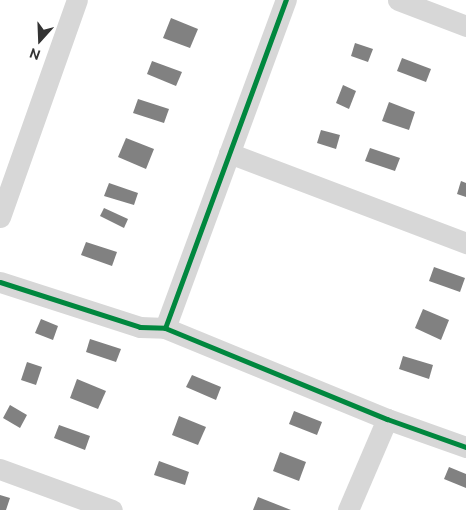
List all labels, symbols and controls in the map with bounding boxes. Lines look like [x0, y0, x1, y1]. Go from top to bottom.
north arrow [15, 15, 65, 65]
text: N [27, 45, 43, 63]

